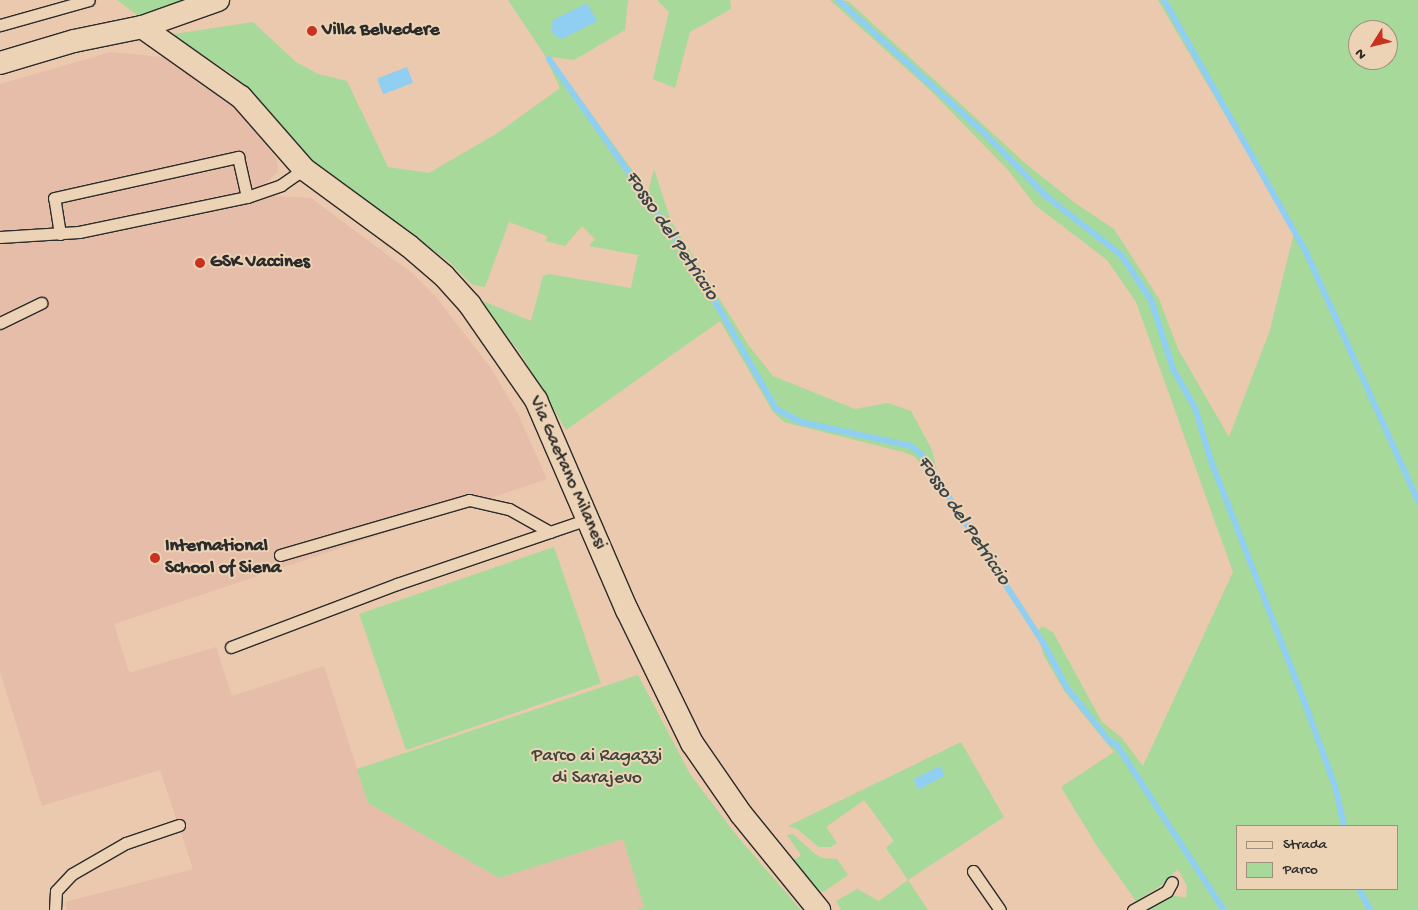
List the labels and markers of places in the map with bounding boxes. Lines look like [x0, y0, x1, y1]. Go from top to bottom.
place label: Villa Belvedere [322, 20, 439, 42]
marker: Villa Belvedere [306, 25, 318, 37]
place label: GSK Vaccines [210, 252, 310, 274]
marker: GSK Vaccines [194, 257, 206, 269]
place label: International School of Siena [165, 536, 281, 580]
marker: International School of Siena [149, 552, 161, 564]

